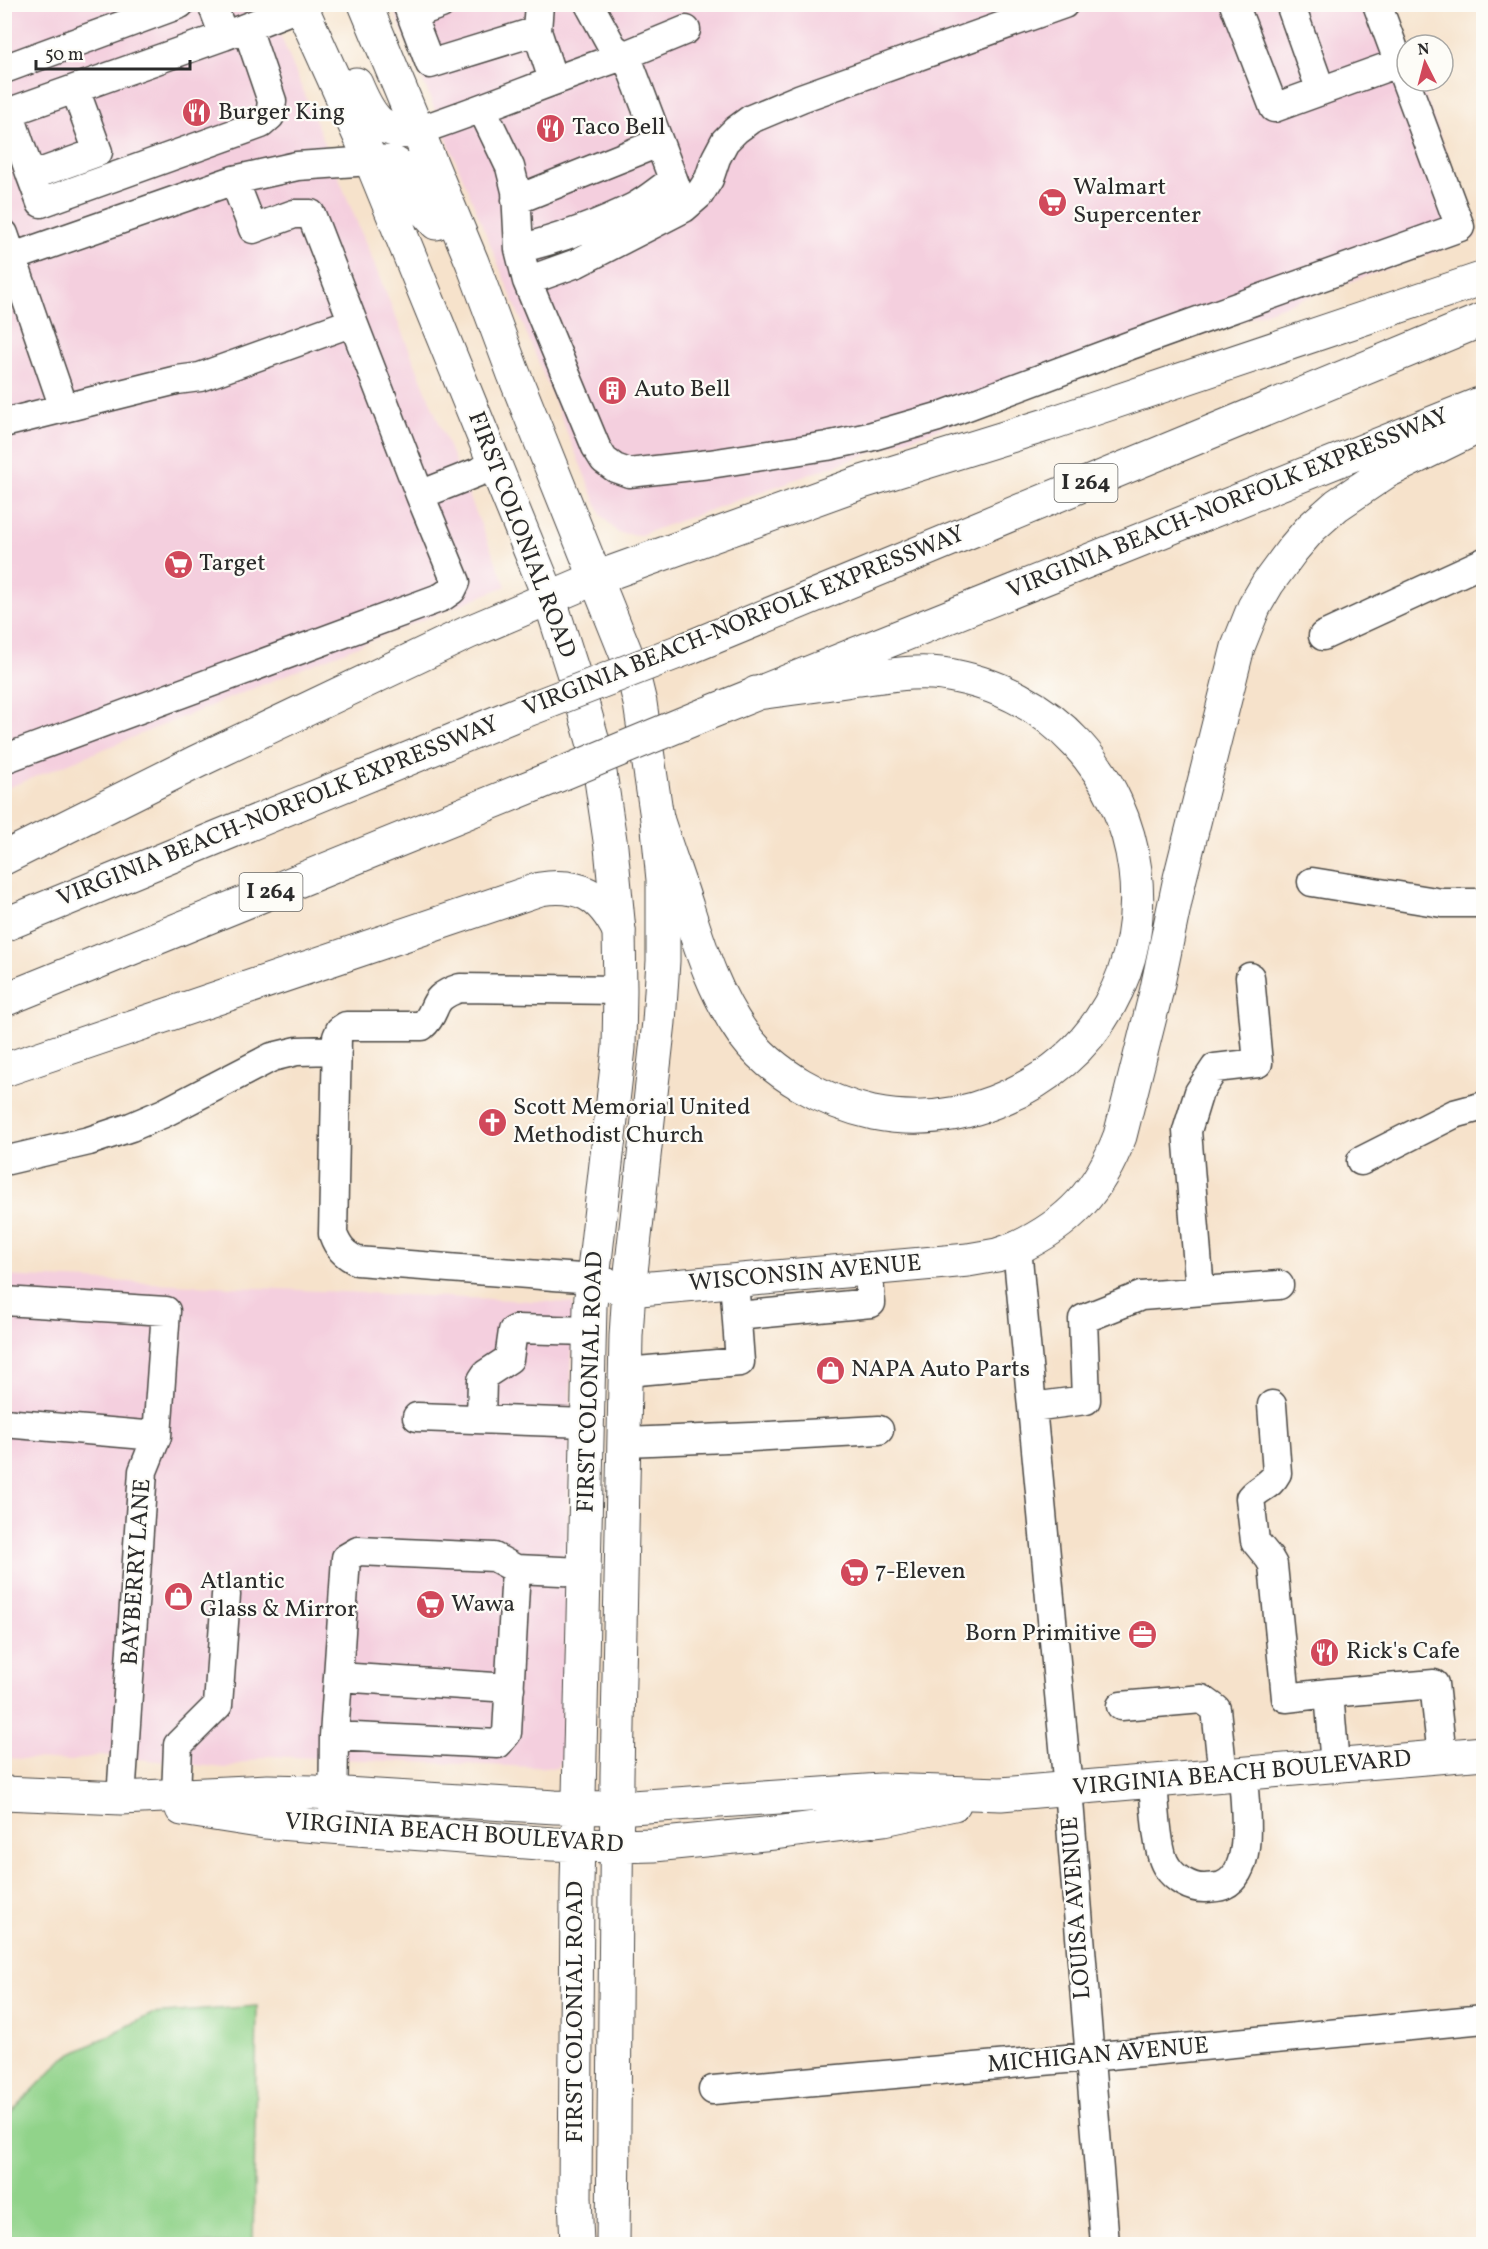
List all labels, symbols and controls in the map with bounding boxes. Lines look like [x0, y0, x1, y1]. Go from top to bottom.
scale bar [36, 33, 190, 71]
north arrow [1395, 33, 1455, 93]
text: N [1417, 38, 1431, 62]
text: 50 m [45, 43, 84, 68]
place label: Burger King [218, 96, 345, 130]
restaurant icon: Burger King [181, 97, 213, 129]
place label: Taco Bell [572, 111, 666, 145]
restaurant icon: Taco Bell [535, 112, 567, 144]
place label: Walmart Supercenter [1073, 171, 1201, 233]
supermarket icon: Walmart Supercenter [1036, 186, 1068, 218]
place label: Auto Bell [634, 373, 730, 407]
building icon: Auto Bell [597, 374, 629, 406]
street label: VIRGINIA BEACH-NORFOLK EXPRESSWAY [1002, 400, 1454, 608]
street label: FIRST COLONIAL ROAD [458, 407, 584, 663]
road number: I 264 [1054, 464, 1118, 502]
street label: VIRGINIA BEACH-NORFOLK EXPRESSWAY [518, 518, 970, 726]
place label: Target [199, 547, 266, 581]
supermarket icon: Target [162, 548, 194, 580]
street label: VIRGINIA BEACH-NORFOLK EXPRESSWAY [52, 708, 504, 916]
road number: I 264 [240, 873, 302, 911]
place label: Scott Memorial United Methodist Church [513, 1091, 750, 1153]
church icon: Scott Memorial United Methodist Church [476, 1106, 508, 1138]
street label: WISCONSIN AVENUE [687, 1247, 923, 1301]
street label: FIRST COLONIAL ROAD [569, 1251, 613, 1513]
place label: NAPA Auto Parts [851, 1353, 1030, 1387]
shop icon: NAPA Auto Parts [814, 1354, 846, 1386]
street label: BAYBERRY LANE [114, 1477, 160, 1667]
place label: 7-Eleven [875, 1555, 966, 1589]
supermarket icon: 7-Eleven [838, 1556, 870, 1588]
place label: Atlantic Glass & Mirror [200, 1565, 357, 1627]
shop icon: Atlantic Glass & Mirror [163, 1580, 195, 1612]
place label: Wawa [451, 1588, 515, 1622]
supermarket icon: Wawa [414, 1589, 446, 1621]
place label: Born Primitive [965, 1617, 1121, 1651]
office icon: Born Primitive [1126, 1618, 1158, 1650]
place label: Rick's Cafe [1346, 1635, 1460, 1669]
restaurant icon: Rick's Cafe [1309, 1636, 1341, 1668]
street label: VIRGINIA BEACH BOULEVARD [1071, 1742, 1413, 1806]
street label: VIRGINIA BEACH BOULEVARD [283, 1805, 625, 1863]
street label: LOUISA AVENUE [1054, 1815, 1100, 2001]
street label: FIRST COLONIAL ROAD [559, 1881, 593, 2143]
street label: MICHIGAN AVENUE [986, 2029, 1210, 2083]

